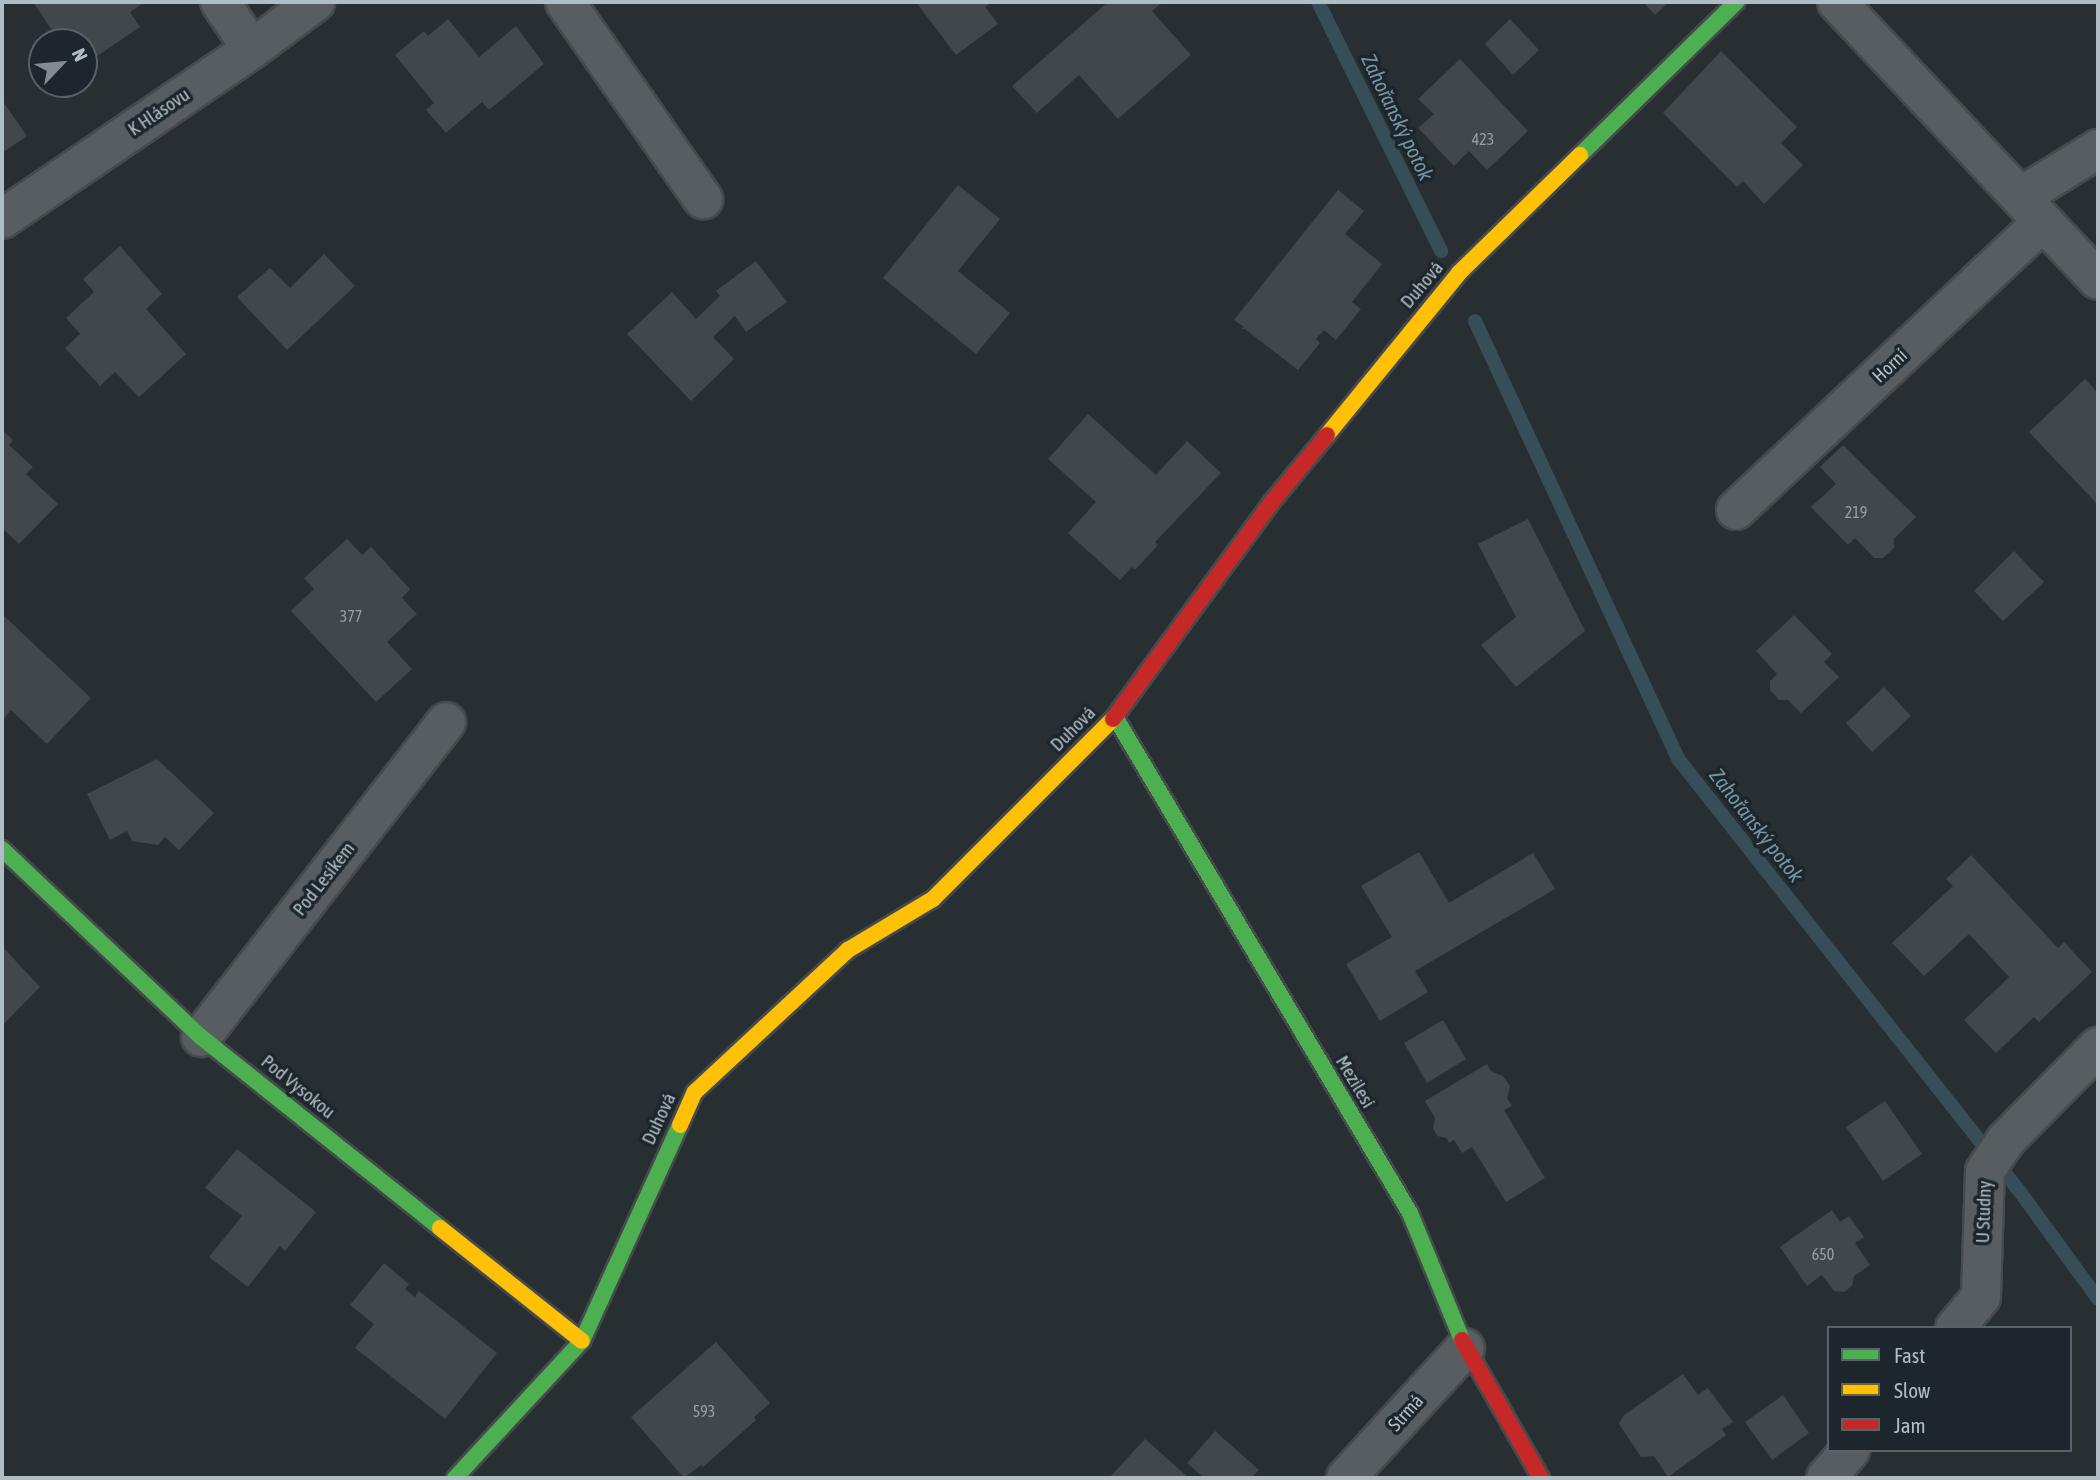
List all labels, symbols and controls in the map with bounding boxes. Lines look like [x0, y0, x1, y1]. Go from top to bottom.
north arrow [28, 28, 98, 98]
text: N [68, 45, 92, 65]
water label: Zahořanský potok [1356, 50, 1440, 184]
street label: K Hlásovu [124, 83, 194, 141]
house number: 423 [1472, 129, 1494, 149]
street label: Duhová [1396, 257, 1448, 313]
street label: Horní [1868, 344, 1912, 388]
house number: 219 [1845, 502, 1867, 522]
house number: 377 [340, 606, 362, 626]
street label: Duhová [1046, 702, 1100, 756]
water label: Zahořanský potok [1705, 763, 1809, 887]
street label: Pod Lesíkem [288, 838, 360, 920]
street label: Pod Vysokou [256, 1050, 340, 1124]
street label: Mezilesí [1331, 1052, 1379, 1112]
street label: Duhová [637, 1090, 681, 1148]
street label: U Studny [1972, 1180, 1996, 1244]
house number: 650 [1812, 1244, 1834, 1264]
legend [1827, 1326, 2072, 1452]
text: Fast [1894, 1343, 1925, 1367]
text: Slow [1894, 1378, 1930, 1402]
street label: Strmá [1384, 1390, 1428, 1436]
house number: 593 [693, 1401, 715, 1421]
text: Jam [1894, 1413, 1926, 1437]

